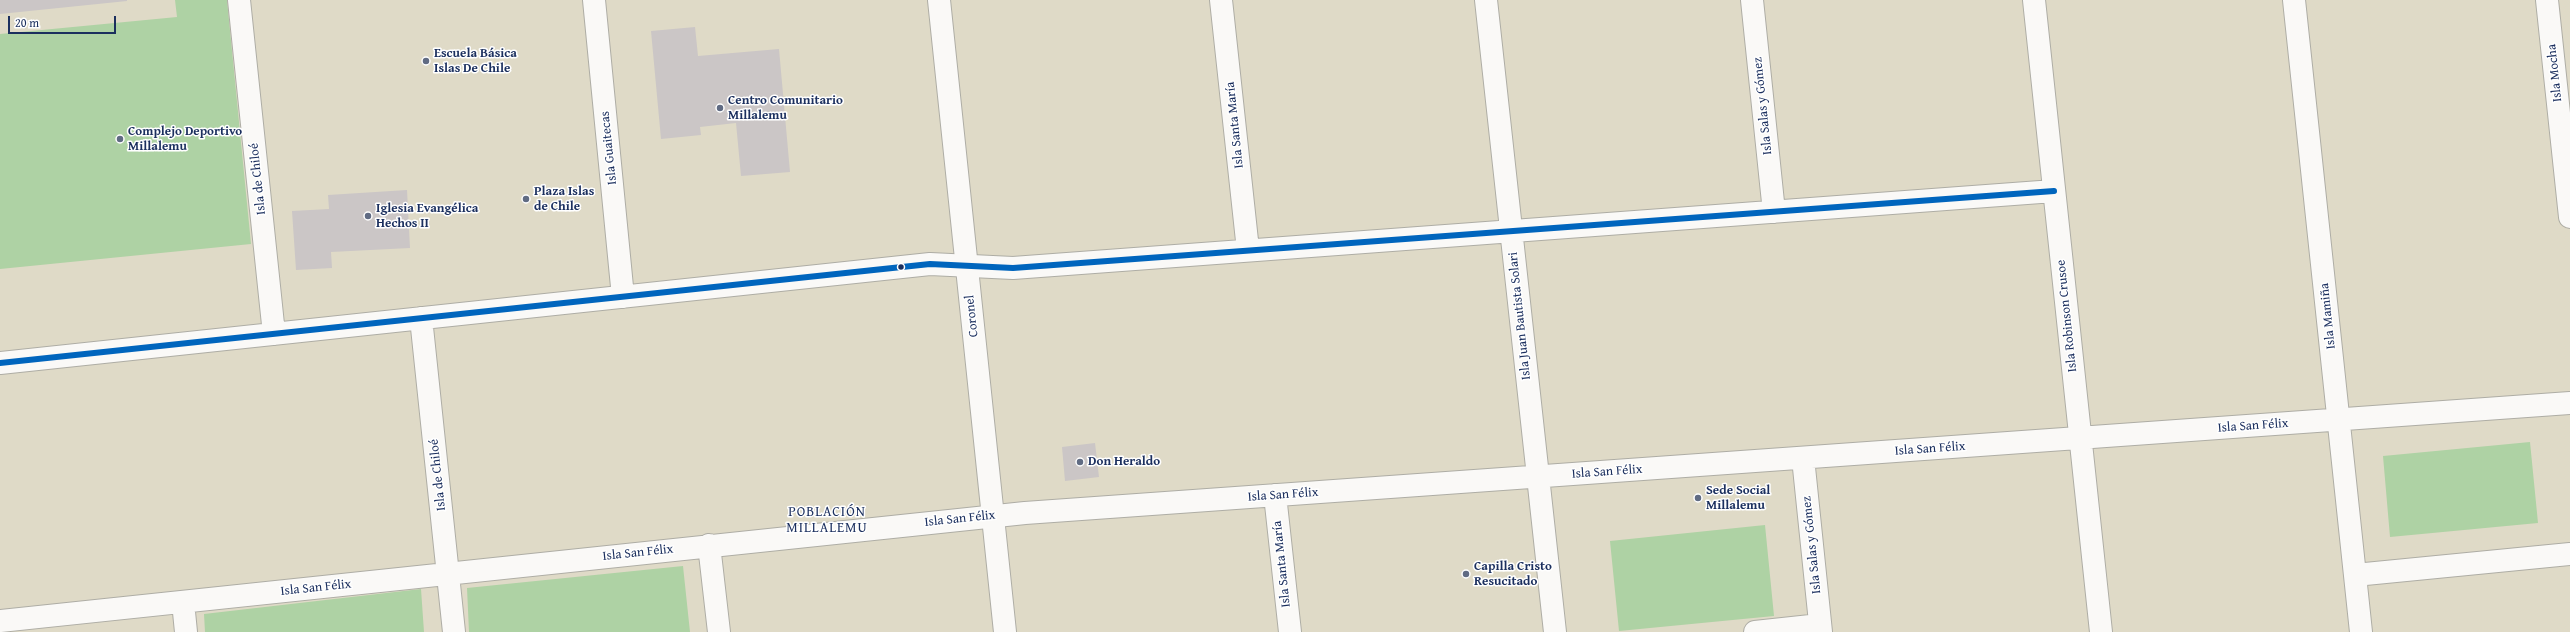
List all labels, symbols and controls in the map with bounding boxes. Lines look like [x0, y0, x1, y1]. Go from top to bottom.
scale bar [10, 8, 118, 34]
text: 20 m [15, 14, 39, 31]
street label: Isla Mocha [2544, 43, 2566, 103]
place label: Escuela Básica Islas De Chile [434, 46, 517, 77]
marker: Escuela Básica Islas De Chile [421, 56, 431, 66]
street label: Isla Salas y Gómez [1750, 56, 1776, 156]
street label: Isla Santa María [1223, 81, 1247, 169]
place label: Centro Comunitario Millalemu [728, 93, 843, 124]
marker: Centro Comunitario Millalemu [715, 103, 725, 113]
street label: Isla Guaitecas [597, 110, 621, 186]
place label: Complejo Deportivo Millalemu [128, 124, 242, 155]
marker: Complejo Deportivo Millalemu [115, 134, 125, 144]
street label: Isla de Chiloé [246, 142, 270, 216]
place label: Plaza Islas de Chile [534, 184, 594, 215]
marker: Plaza Islas de Chile [521, 194, 531, 204]
place label: Iglesia Evangélica Hechos II [376, 201, 478, 232]
marker: Iglesia Evangélica Hechos II [363, 211, 373, 221]
street label: Isla Juan Bautista Solari [1506, 251, 1534, 381]
street label: Isla Robinson Crusoe [2053, 259, 2081, 373]
unlabelled marker [896, 262, 906, 272]
street label: Isla Mamiña [2317, 282, 2339, 350]
street label: Coronel [962, 294, 982, 338]
street label: Isla San Félix [2217, 416, 2289, 436]
street label: Isla de Chiloé [426, 438, 450, 512]
street label: Isla San Félix [1894, 439, 1966, 459]
place label: Don Heraldo [1088, 454, 1160, 470]
marker: Don Heraldo [1075, 457, 1085, 467]
street label: Isla San Félix [1571, 462, 1643, 482]
place label: Sede Social Millalemu [1706, 483, 1770, 514]
street label: Isla San Félix [1247, 485, 1319, 505]
marker: Sede Social Millalemu [1693, 493, 1703, 503]
street label: Isla Salas y Gómez [1799, 495, 1825, 595]
district label: POBLACIÓN MILLALEMU [786, 504, 868, 536]
street label: Isla San Félix [924, 508, 996, 530]
street label: Isla Santa María [1270, 520, 1294, 608]
street label: Isla San Félix [602, 542, 674, 564]
place label: Capilla Cristo Resucitado [1474, 559, 1552, 590]
marker: Capilla Cristo Resucitado [1461, 569, 1471, 579]
street label: Isla San Félix [280, 577, 352, 599]

